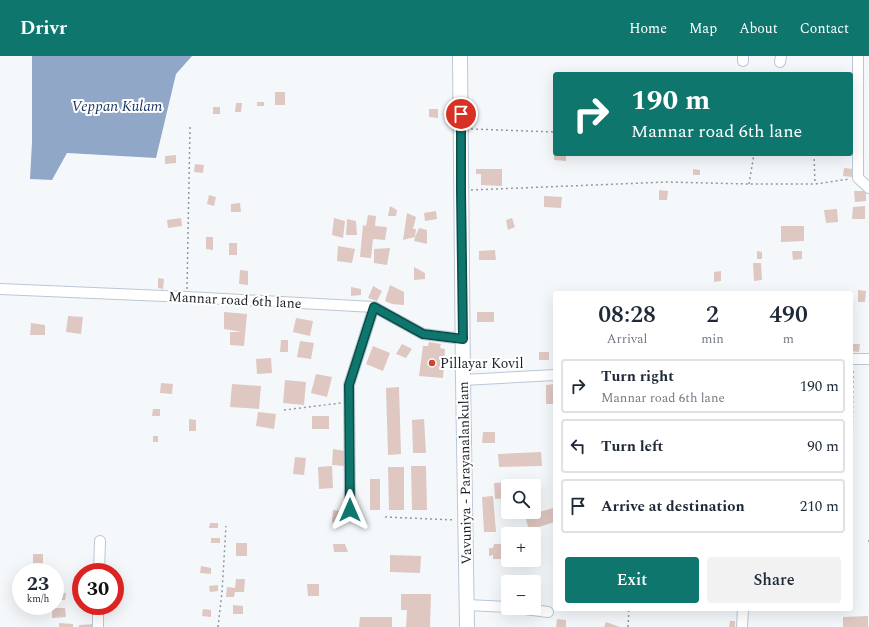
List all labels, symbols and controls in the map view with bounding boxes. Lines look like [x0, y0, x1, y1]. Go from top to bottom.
text: Drivr [20, 14, 67, 43]
text: Home [629, 18, 667, 39]
text: Map [689, 18, 717, 39]
text: About [739, 18, 778, 39]
text: Contact [800, 18, 849, 39]
text: 190 m [631, 79, 710, 122]
icon: right [565, 88, 617, 140]
water label: Veppan Kulam [72, 95, 163, 118]
pin [444, 97, 478, 131]
icon: arrive [450, 103, 472, 125]
text: Mannar road 6th lane [631, 118, 802, 145]
street label: Mannar road 6th lane [168, 286, 302, 314]
text: 08:28 [598, 297, 656, 333]
text: 2 [706, 297, 719, 333]
text: 490 [769, 297, 808, 333]
text: Arrival [607, 329, 647, 349]
text: min [701, 329, 724, 349]
text: m [783, 329, 794, 349]
place label: Pillayar Kovil [440, 353, 524, 374]
marker: Pillayar Kovil [427, 358, 437, 368]
text: Turn right [601, 365, 674, 388]
icon: right [567, 375, 589, 397]
text: 190 m [800, 375, 839, 398]
street label: Vavuniya - Parayanalankulam [453, 381, 477, 565]
text: Mannar road 6th lane [601, 388, 725, 408]
icon: left [567, 435, 589, 457]
text: Turn left [601, 435, 663, 458]
text: 90 m [807, 435, 839, 458]
map controls [501, 479, 541, 615]
button: search [501, 479, 541, 519]
position arrow [329, 489, 371, 531]
icon: arrive [567, 495, 589, 517]
text: Arrive at destination [601, 495, 745, 518]
text: 210 m [800, 495, 839, 518]
button: + [501, 527, 541, 567]
button: Exit [565, 557, 699, 603]
button: Share [707, 557, 841, 603]
speed limit sign: 30 [72, 563, 124, 615]
text: 23 [27, 569, 49, 599]
button: − [501, 575, 541, 615]
text: km/h [27, 591, 49, 607]

